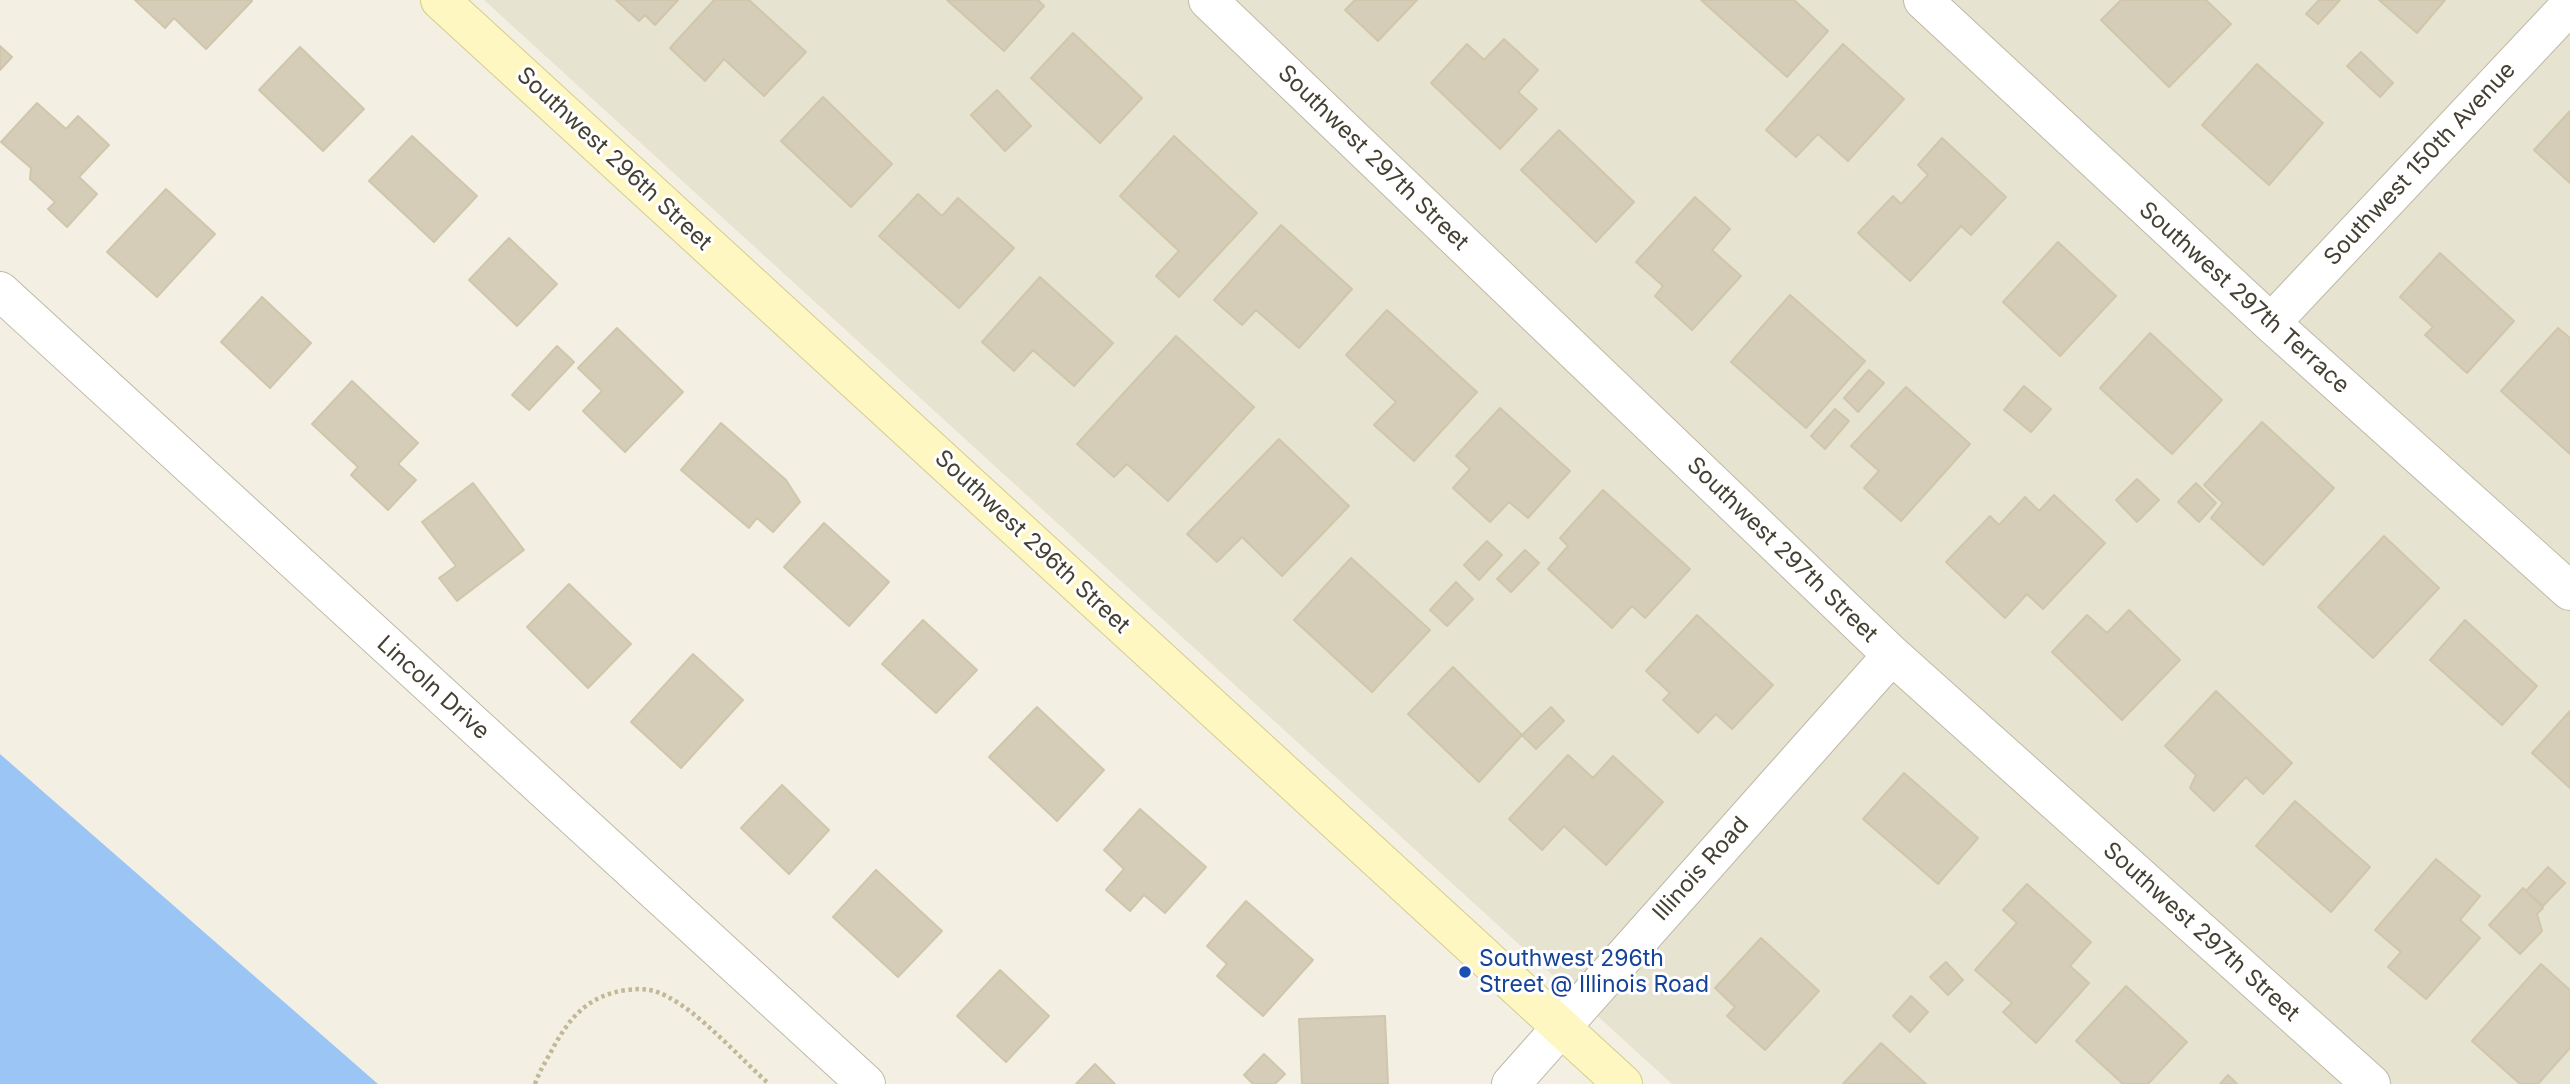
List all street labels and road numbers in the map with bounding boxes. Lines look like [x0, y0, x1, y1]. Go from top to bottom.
street label: Southwest 150th Avenue [2319, 57, 2521, 271]
street label: Southwest 297th Street [1272, 60, 1474, 256]
street label: Southwest 296th Street [511, 62, 717, 256]
street label: Southwest 297th Terrace [2133, 196, 2355, 400]
street label: Southwest 296th Street [929, 445, 1135, 639]
street label: Southwest 297th Street [1681, 452, 1883, 648]
street label: Lincoln Drive [371, 630, 495, 746]
street label: Illinois Road [1647, 811, 1755, 927]
street label: Southwest 297th Street [2097, 837, 2305, 1027]

